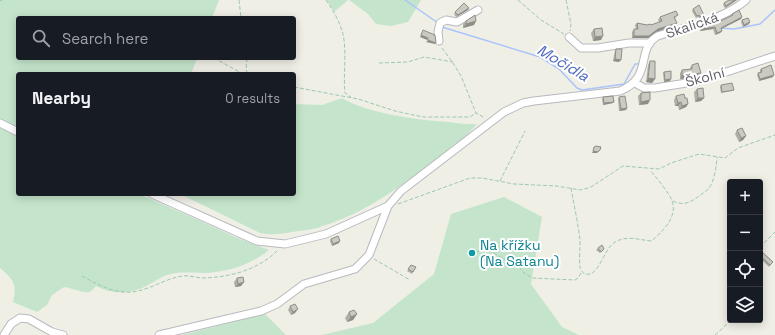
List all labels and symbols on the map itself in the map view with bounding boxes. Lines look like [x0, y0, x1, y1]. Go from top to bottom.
street label: Skalická [663, 8, 721, 42]
water label: Močidla [534, 40, 593, 86]
street label: Školní [683, 63, 727, 91]
place label: Na křížku (Na Satanu) [480, 236, 559, 270]
marker: Na křížku (Na Satanu) [467, 248, 477, 258]

